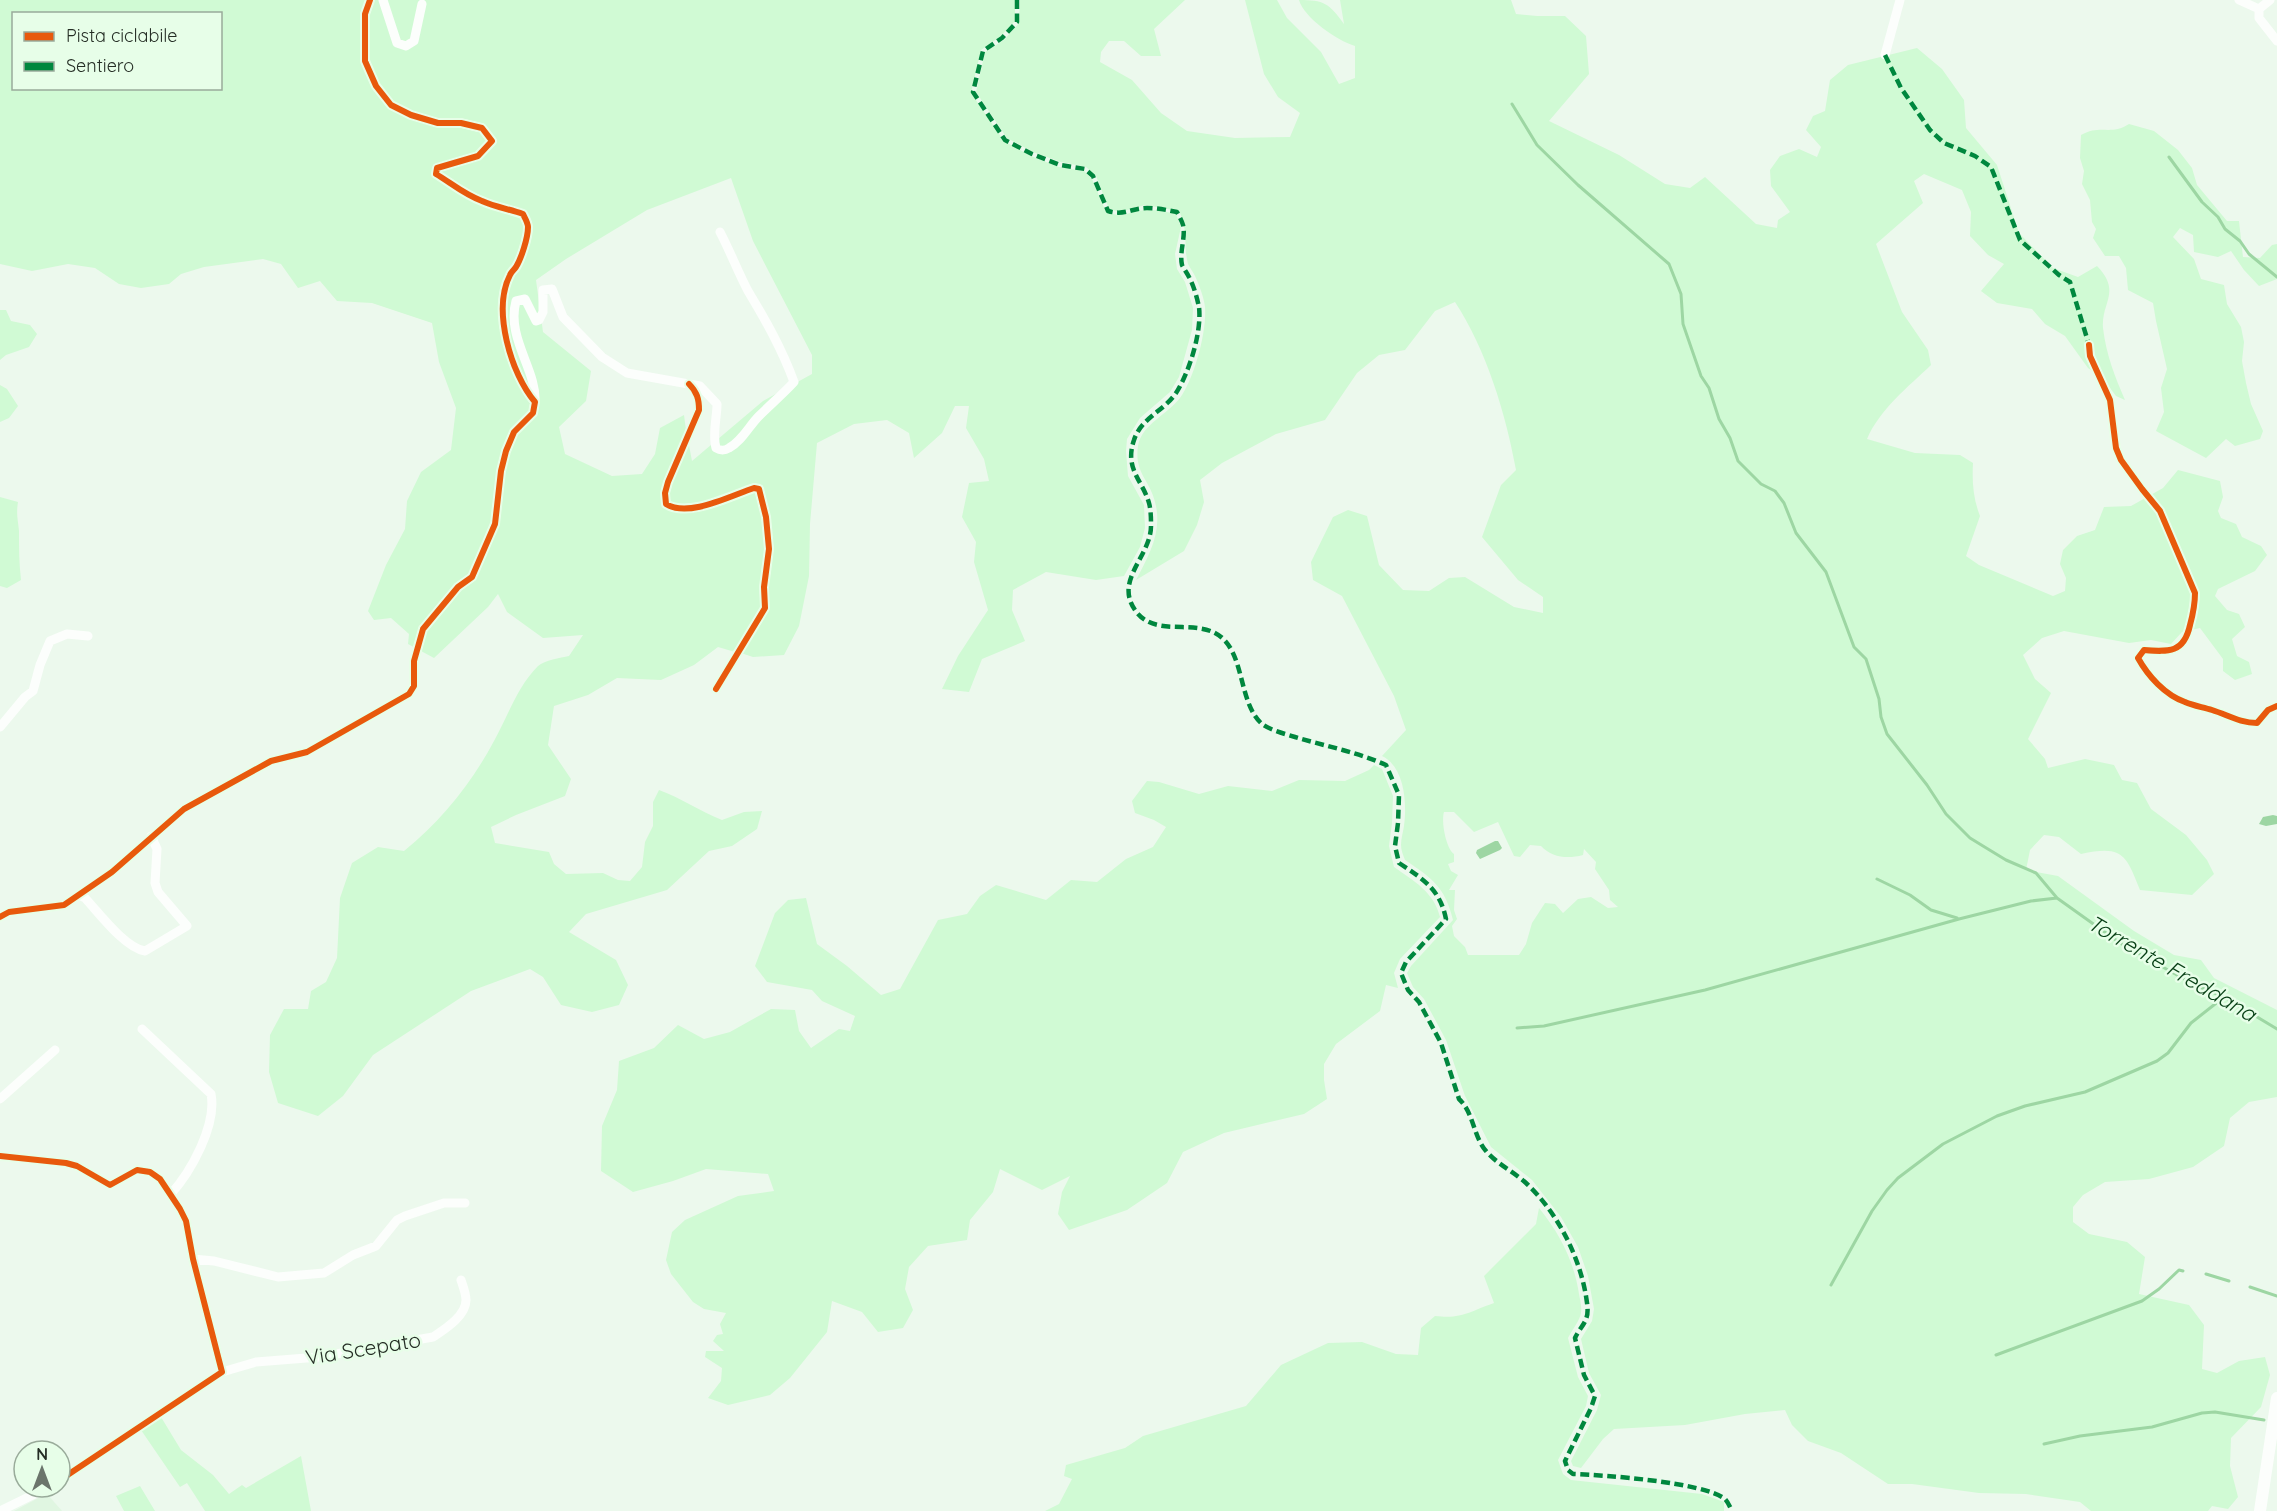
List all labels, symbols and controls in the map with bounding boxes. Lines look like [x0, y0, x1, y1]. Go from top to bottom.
legend [12, 12, 222, 90]
text: Pista ciclabile [66, 24, 177, 47]
text: Sentiero [66, 54, 134, 77]
water label: Torrente Freddana [2083, 908, 2263, 1028]
street label: Via Scepato [303, 1326, 423, 1370]
north arrow [12, 1439, 72, 1499]
text: N [36, 1444, 48, 1464]

